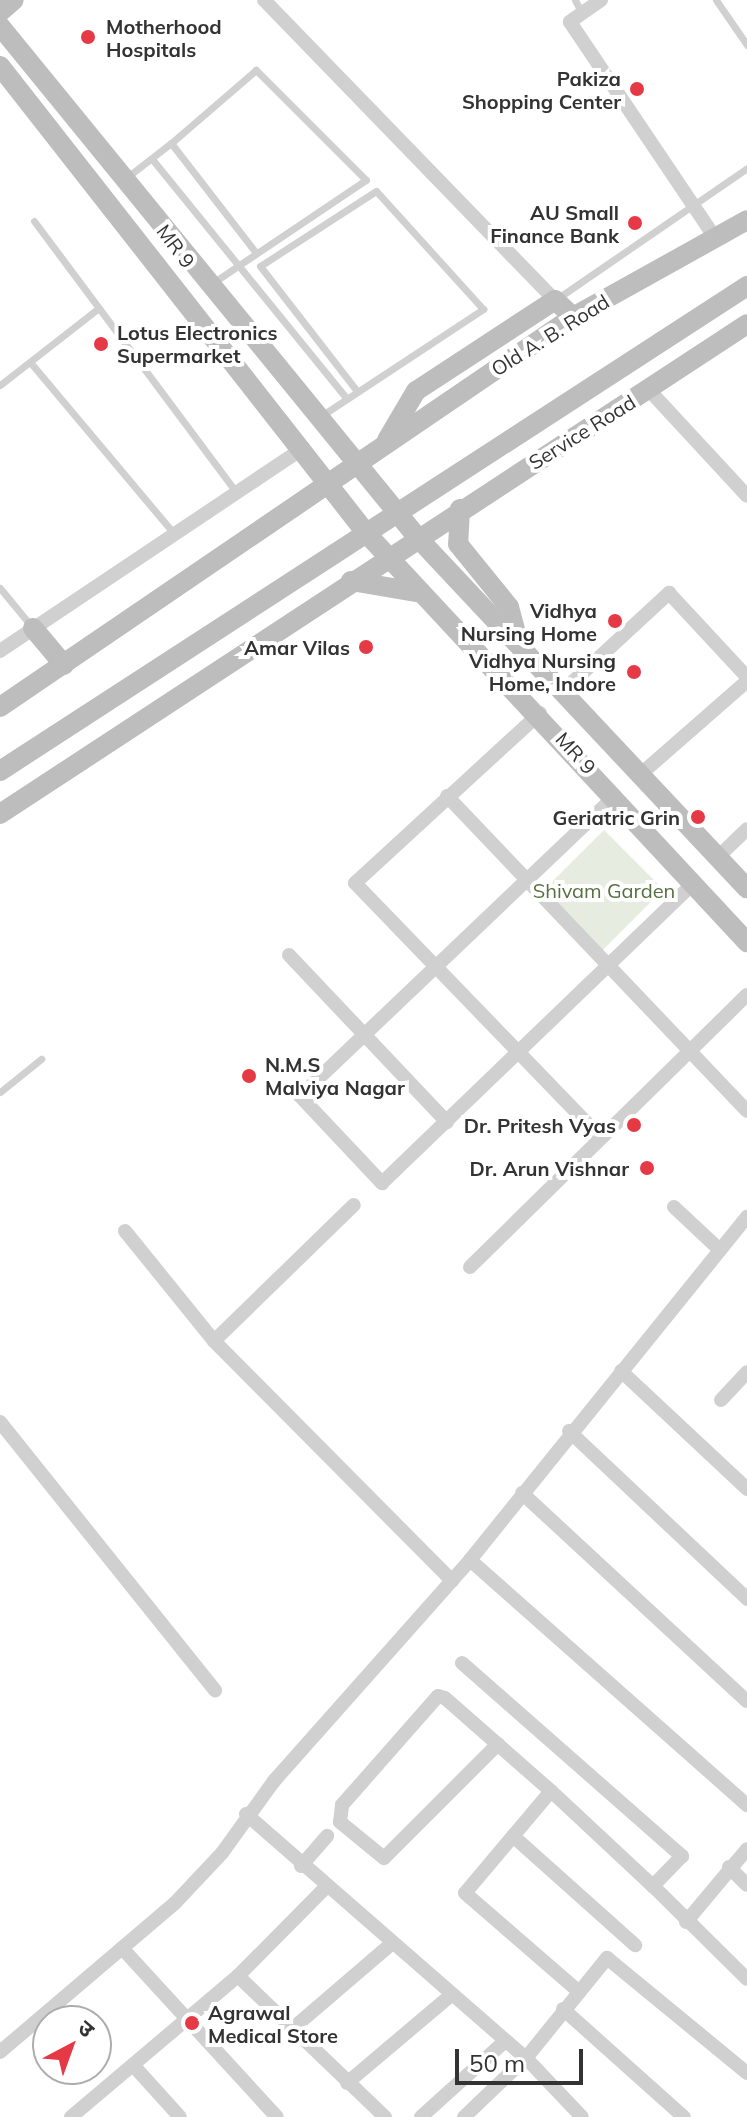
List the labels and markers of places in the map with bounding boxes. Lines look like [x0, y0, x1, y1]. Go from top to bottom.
place label: Motherhood Hospitals [106, 14, 222, 61]
marker: Motherhood Hospitals [77, 26, 99, 48]
place label: Pakiza Shopping Center [462, 66, 621, 113]
marker: Pakiza Shopping Center [628, 80, 646, 98]
place label: AU Small Finance Bank [490, 200, 619, 247]
marker: AU Small Finance Bank [626, 214, 644, 232]
place label: Lotus Electronics Supermarket [117, 320, 278, 367]
marker: Lotus Electronics Supermarket [92, 335, 110, 353]
place label: Vidhya Nursing Home [461, 598, 597, 645]
marker: Vidhya Nursing Home [604, 610, 626, 632]
place label: Amar Vilas [244, 635, 350, 659]
marker: Amar Vilas [357, 638, 375, 656]
place label: Vidhya Nursing Home, Indore [469, 648, 616, 695]
marker: Vidhya Nursing Home, Indore [623, 661, 645, 683]
place label: Geriatric Grin [553, 805, 680, 829]
marker: Geriatric Grin [687, 806, 709, 828]
place label: N.M.S Malviya Nagar [265, 1052, 405, 1099]
marker: N.M.S Malviya Nagar [240, 1067, 258, 1085]
place label: Dr. Pritesh Vyas [464, 1113, 616, 1137]
marker: Dr. Pritesh Vyas [623, 1114, 645, 1136]
place label: Dr. Arun Vishnar [470, 1156, 629, 1180]
marker: Dr. Arun Vishnar [636, 1157, 658, 1179]
place label: Agrawal Medical Store [208, 2000, 338, 2047]
marker: Agrawal Medical Store [183, 2014, 201, 2032]

